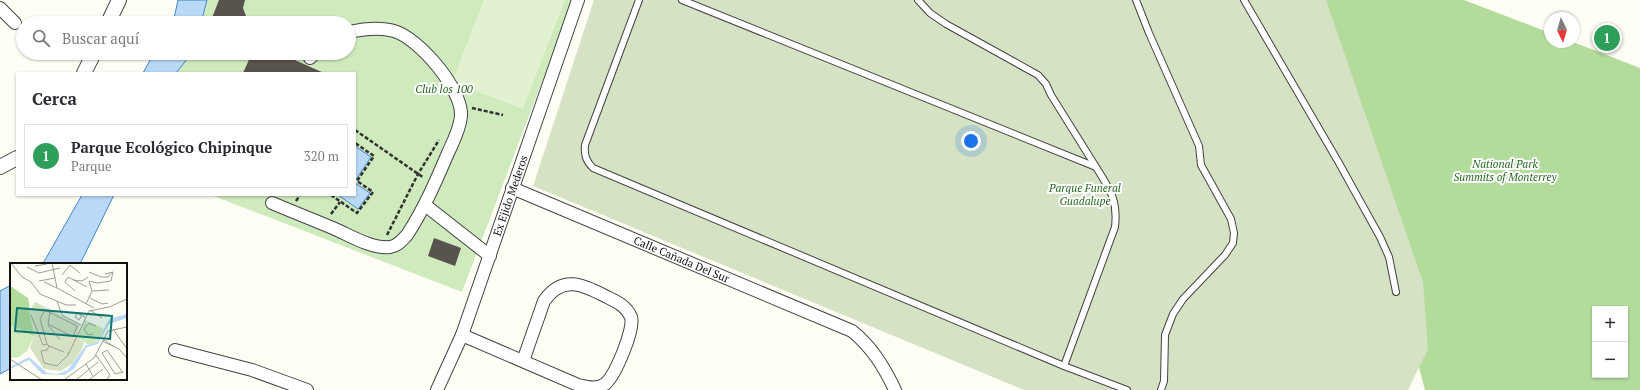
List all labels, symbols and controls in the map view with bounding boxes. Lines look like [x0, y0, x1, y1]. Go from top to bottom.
north arrow [1544, 12, 1580, 48]
search box [16, 16, 356, 60]
pin: 1 [1594, 23, 1620, 53]
icon: search [30, 27, 52, 49]
text: Buscar aquí [62, 28, 139, 48]
park label: Club los 100 [415, 82, 473, 96]
text: Cerca [32, 87, 77, 110]
your location [961, 131, 981, 151]
text: Parque Ecológico Chipinque [71, 137, 272, 157]
text: 1 [42, 147, 50, 165]
text: 320 m [304, 147, 339, 165]
street label: Ex Ejido Mederos [490, 153, 531, 238]
text: Parque [71, 157, 111, 175]
park label: National Park Summits of Monterrey [1453, 157, 1558, 184]
park label: Parque Funeral Guadalupe [1048, 181, 1121, 208]
street label: Calle Cañada Del Sur [632, 233, 732, 286]
inset map [10, 263, 127, 380]
map controls [1592, 306, 1628, 378]
button: + [1592, 306, 1628, 342]
button: − [1592, 342, 1628, 378]

